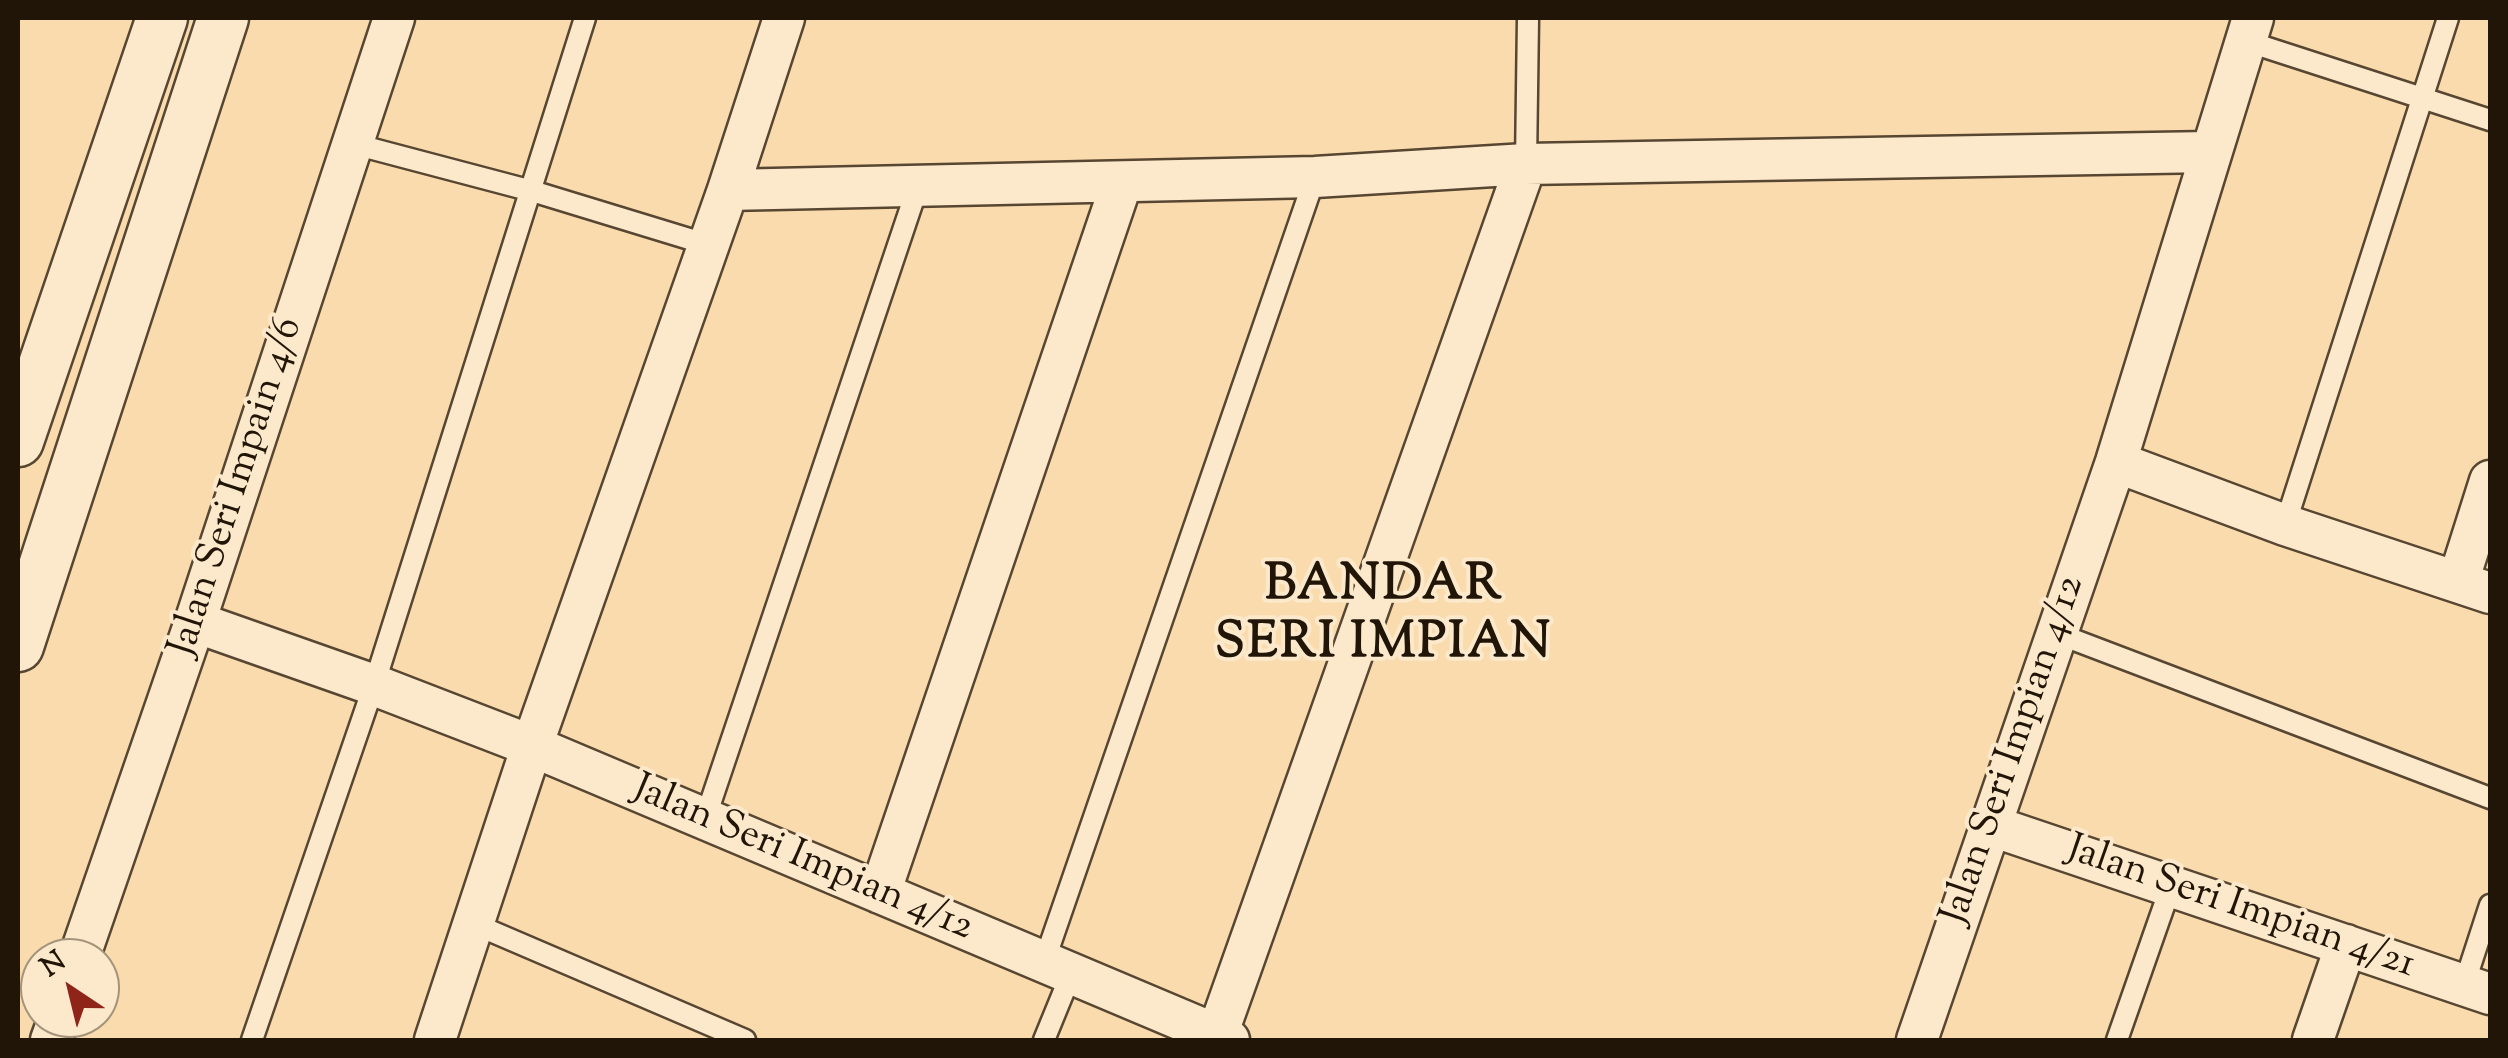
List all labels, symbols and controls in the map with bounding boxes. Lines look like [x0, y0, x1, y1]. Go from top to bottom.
street label: Jalan Seri Impain 4/6 [162, 313, 316, 663]
district label: BANDAR SERI IMPIAN [1215, 560, 1553, 678]
street label: Jalan Seri Impian 4/12 [1934, 570, 2098, 932]
street label: Jalan Seri Impian 4/12 [624, 768, 980, 954]
street label: Jalan Seri Impian 4/21 [2060, 828, 2420, 992]
north arrow [20, 938, 120, 1038]
text: N [33, 942, 75, 988]

